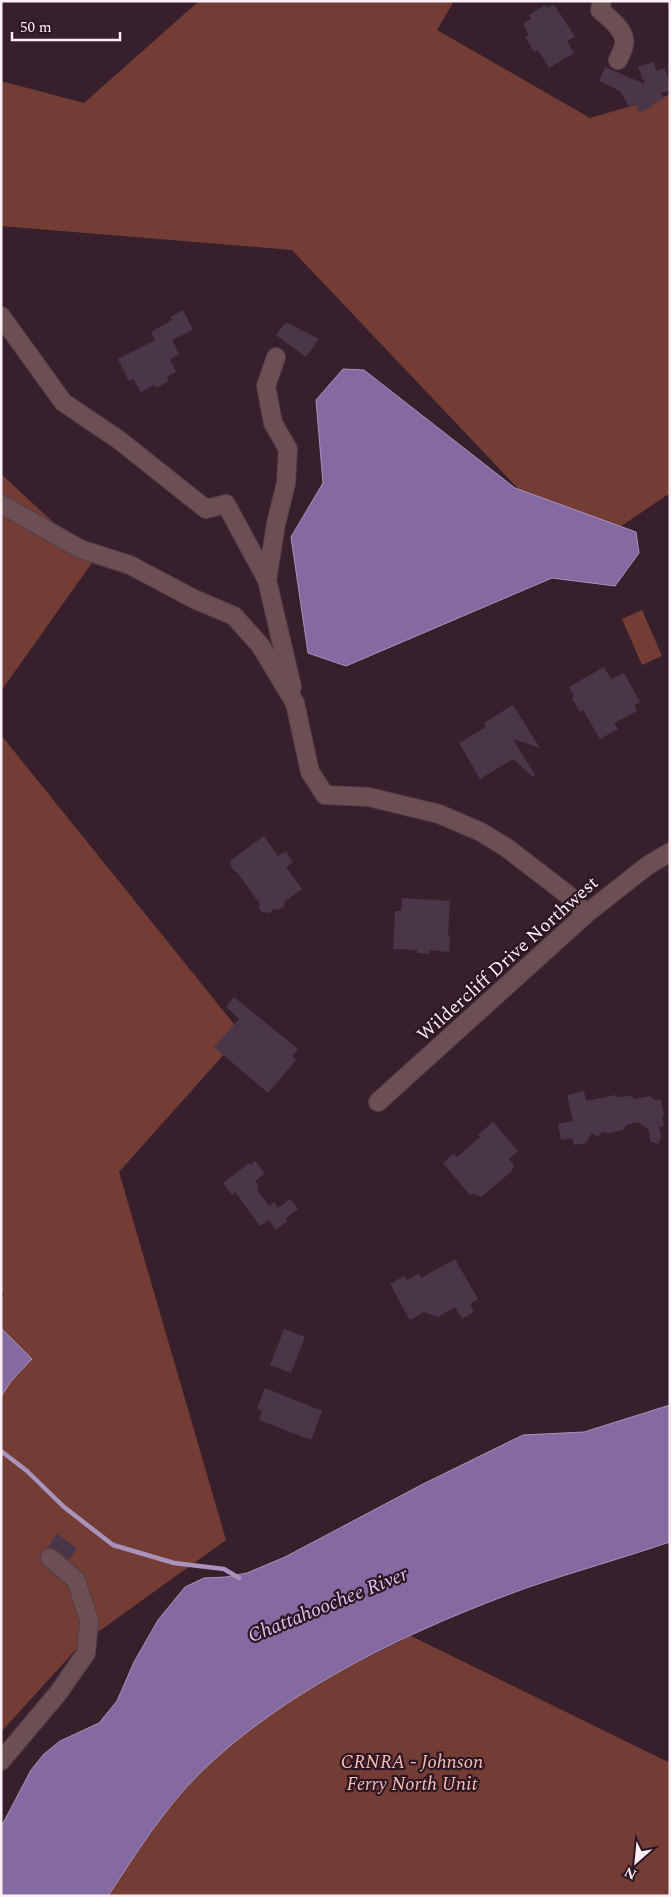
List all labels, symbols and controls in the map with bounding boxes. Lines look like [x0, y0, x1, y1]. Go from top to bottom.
scale bar [12, 10, 120, 42]
text: 50 m [20, 16, 52, 39]
street label: Wildercliff Drive Northwest [411, 869, 606, 1049]
water label: Chattahoochee River [243, 1559, 414, 1651]
park label: CRNRA - Johnson Ferry North Unit [341, 1748, 483, 1799]
north arrow [611, 1837, 661, 1887]
text: N [620, 1861, 640, 1885]

